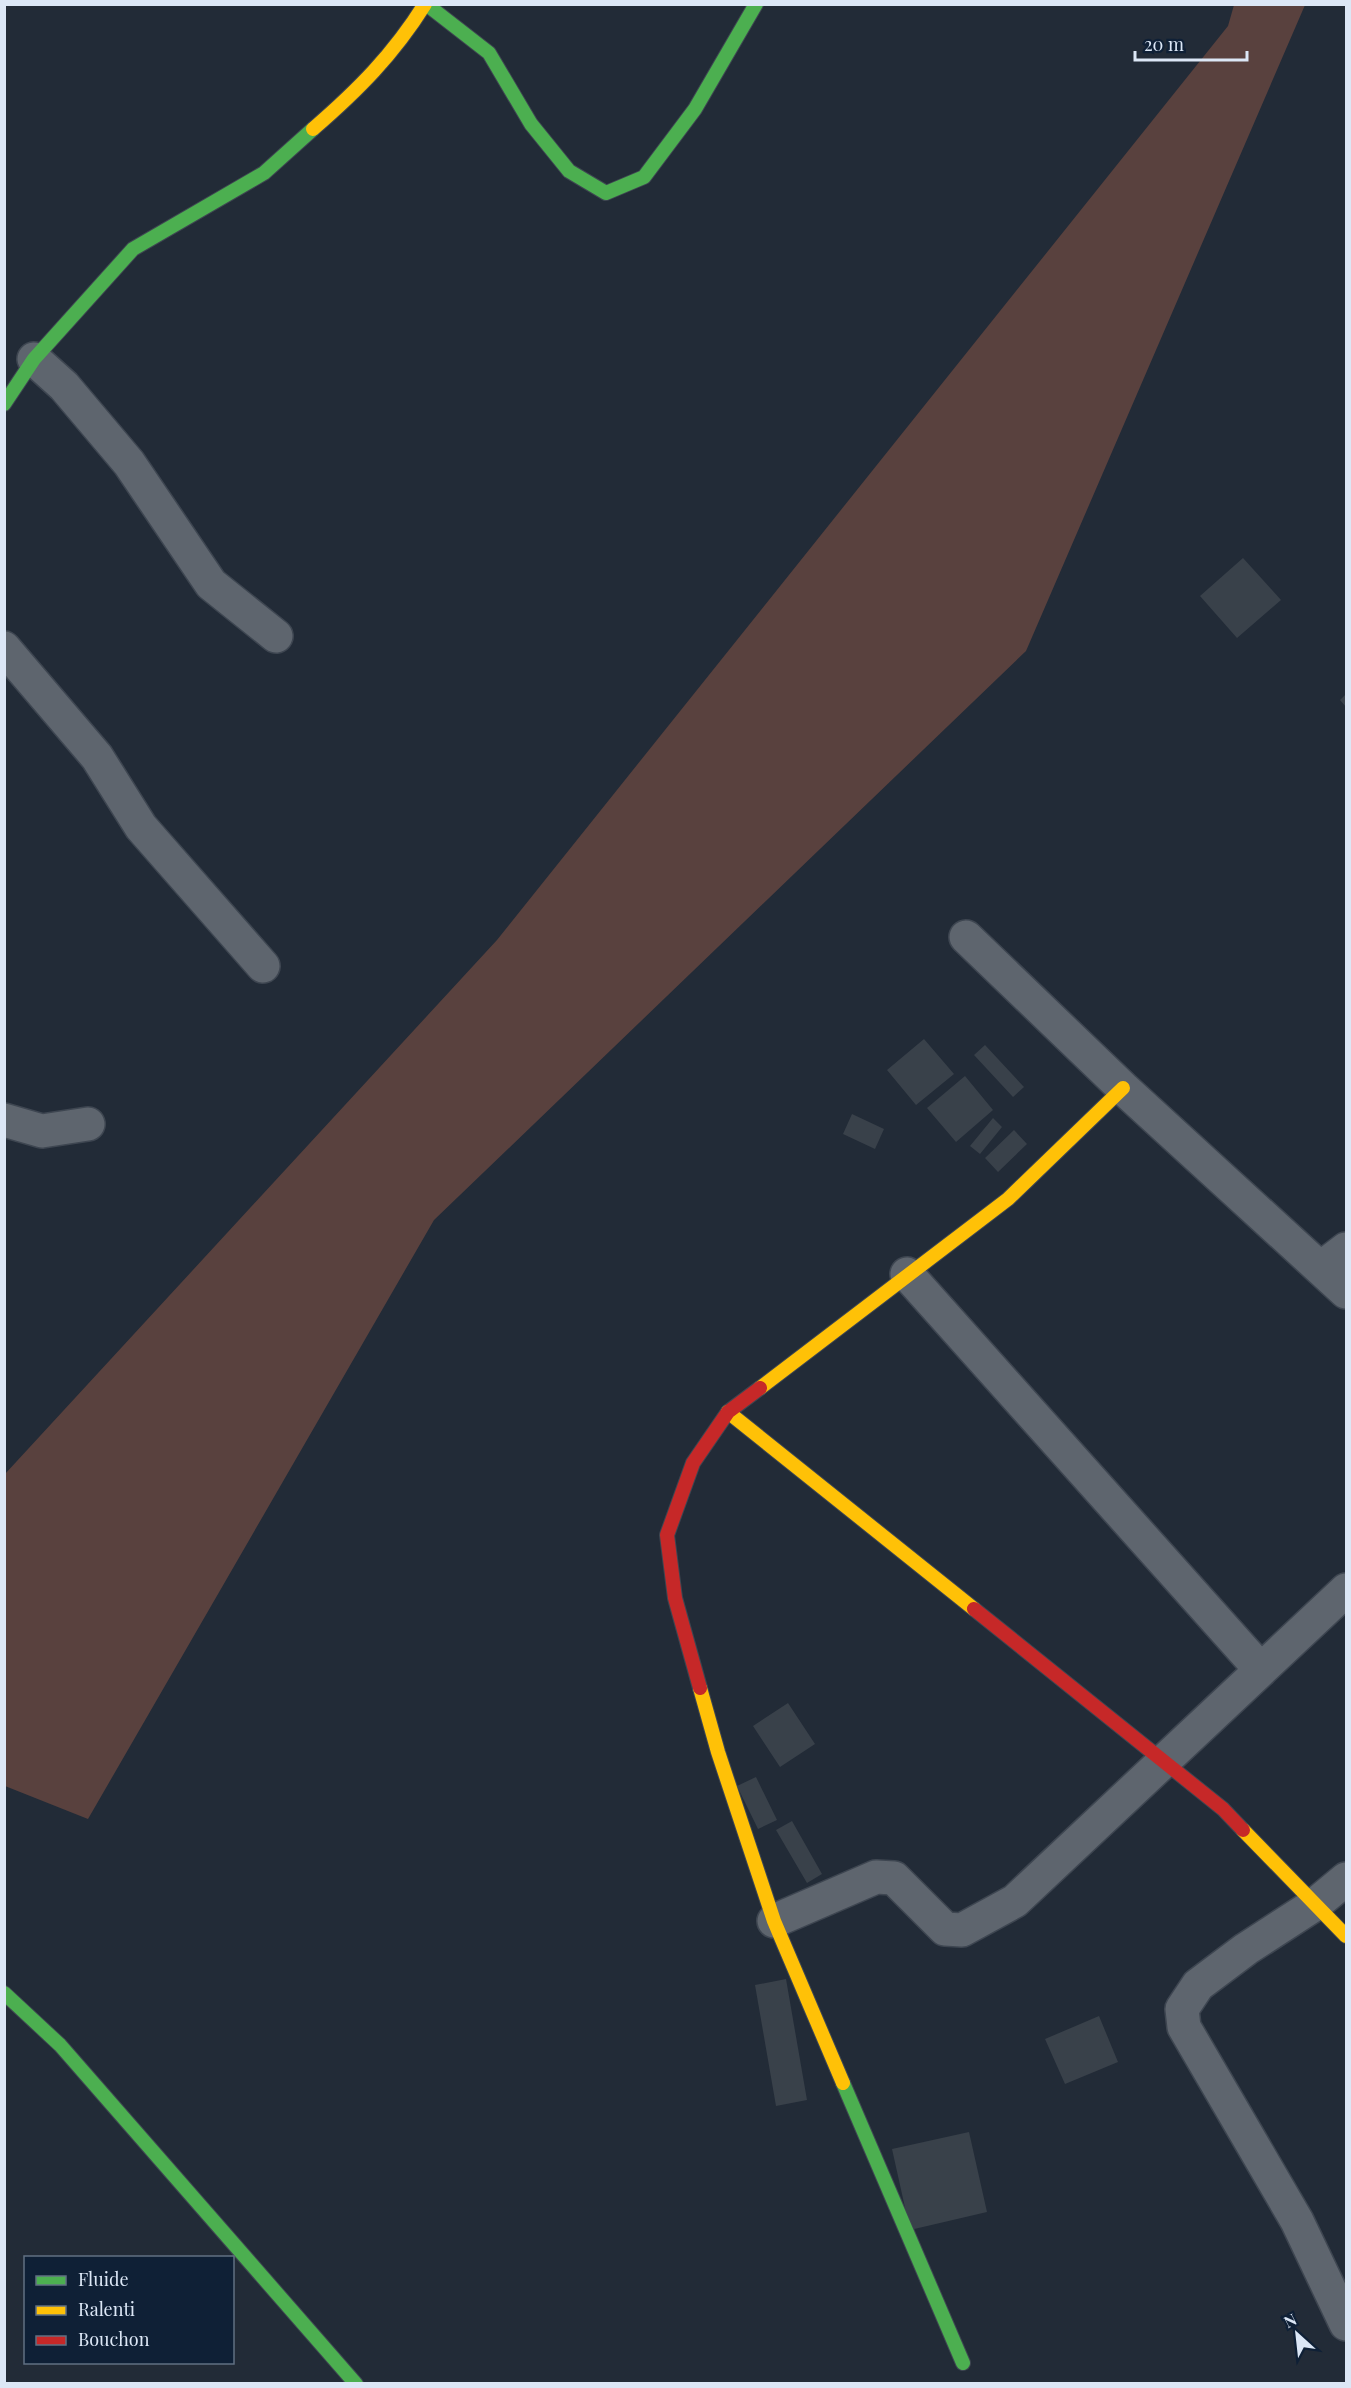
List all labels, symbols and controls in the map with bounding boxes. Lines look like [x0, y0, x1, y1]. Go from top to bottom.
scale bar [1135, 24, 1248, 62]
text: 20 m [1144, 32, 1184, 56]
legend [24, 2256, 234, 2364]
text: Fluide [78, 2267, 129, 2291]
text: Ralenti [78, 2297, 135, 2321]
north arrow [1267, 2304, 1327, 2364]
text: N [1280, 2308, 1300, 2332]
text: Bouchon [78, 2327, 150, 2351]

